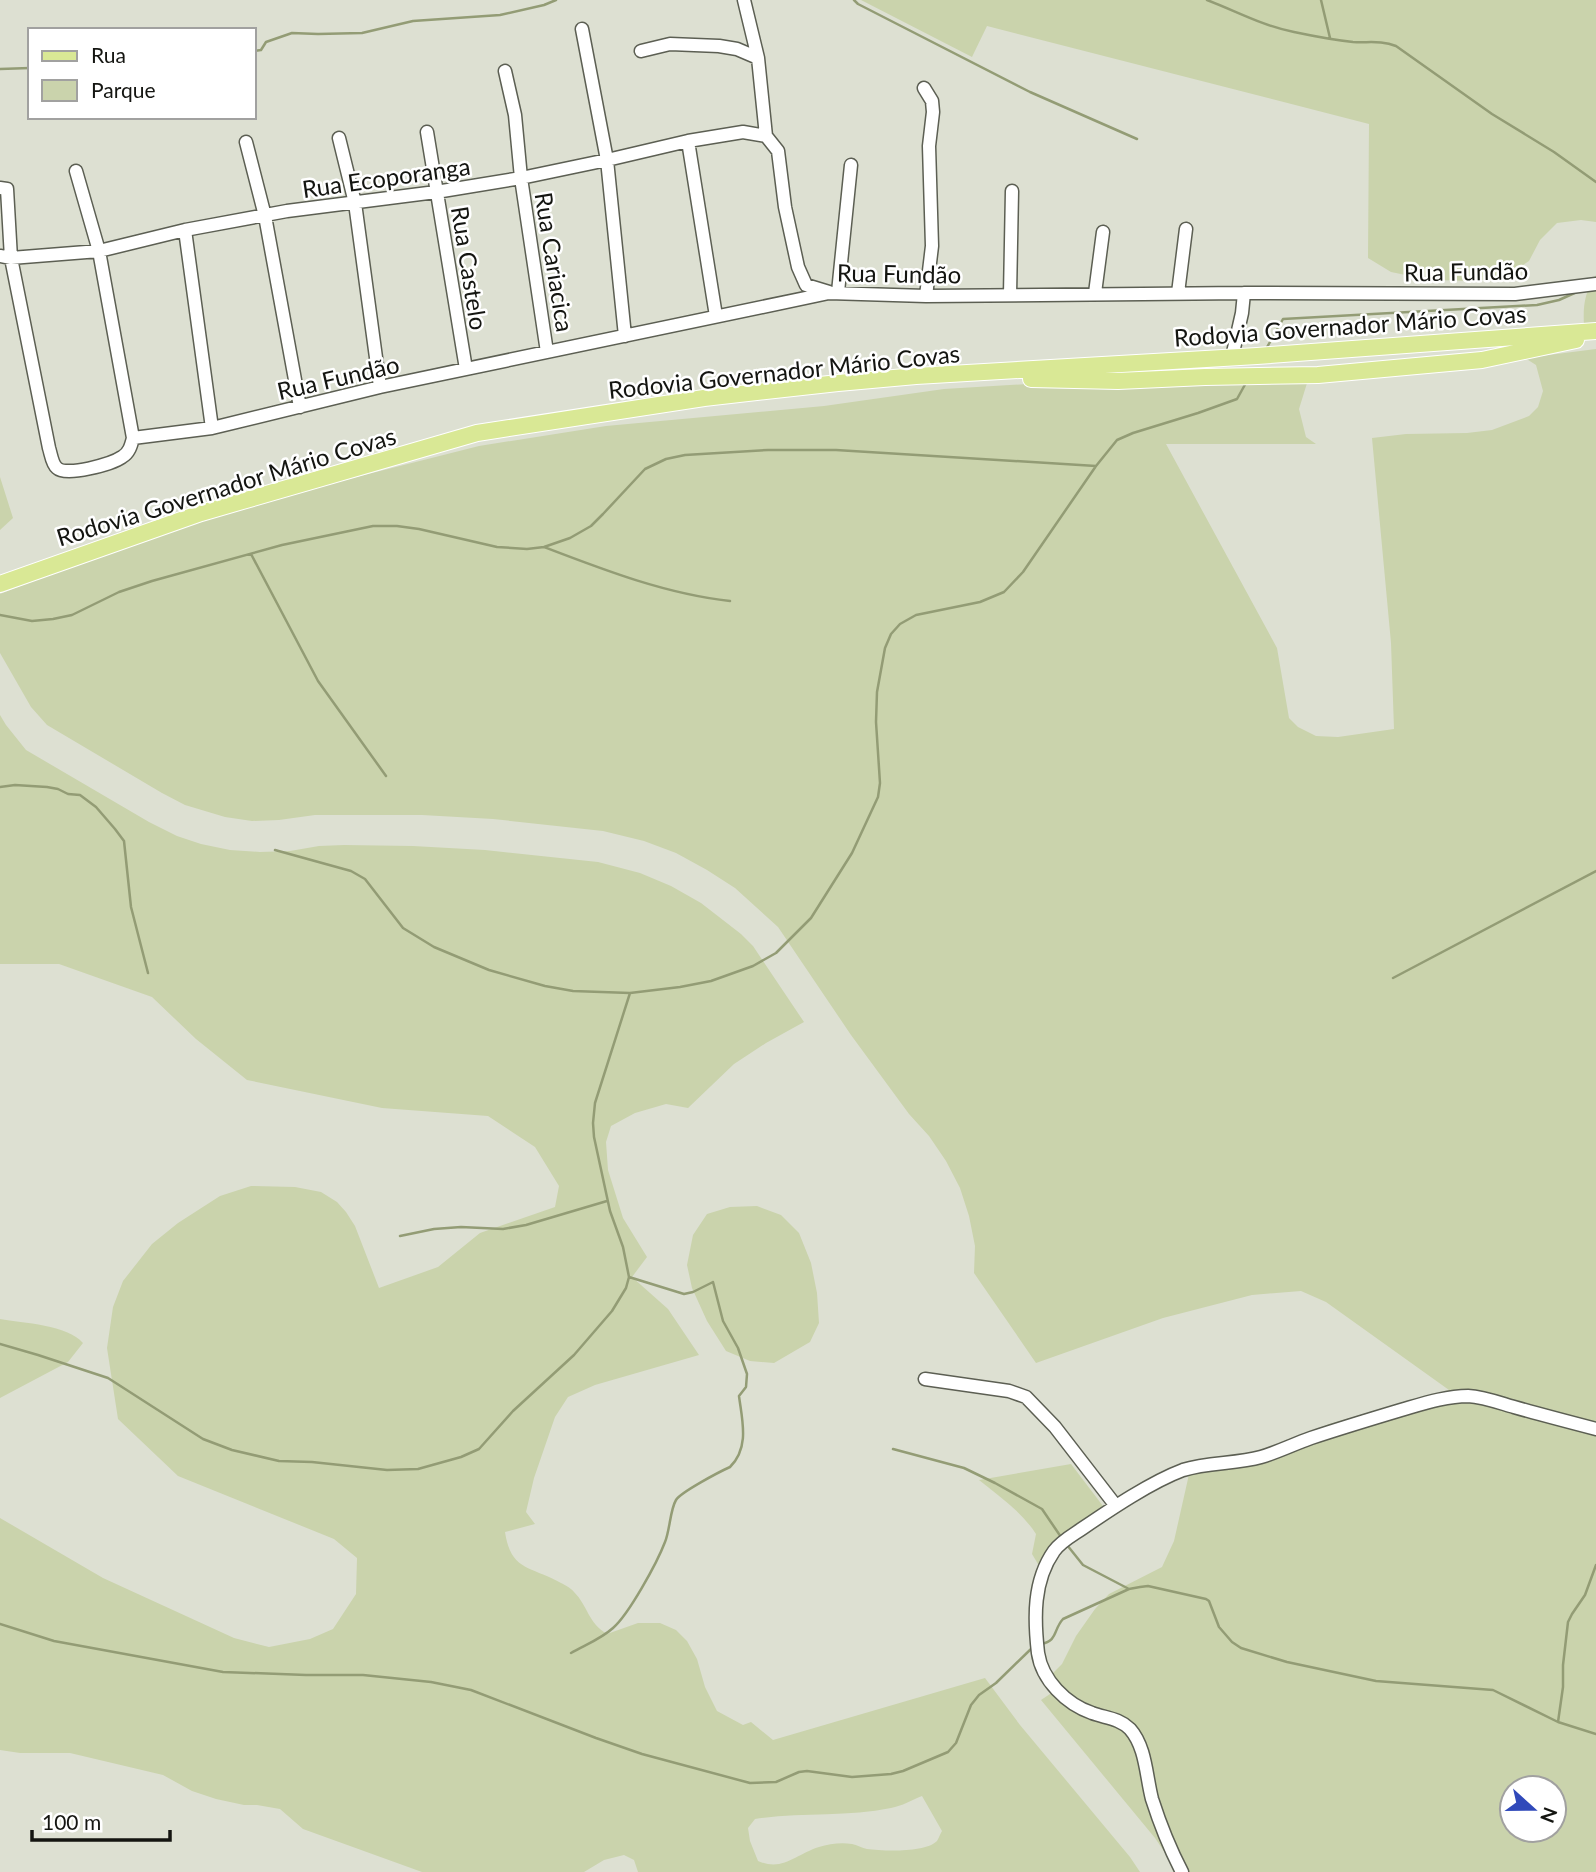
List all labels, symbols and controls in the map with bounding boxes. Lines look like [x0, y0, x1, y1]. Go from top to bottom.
legend [28, 28, 256, 119]
text: Rua [91, 42, 126, 67]
text: Parque [91, 77, 156, 102]
street label: Rua Ecoporanga [300, 151, 472, 203]
street label: Rua Cariacica [530, 190, 580, 334]
street label: Rua Castelo [446, 204, 494, 332]
street label: Rua Fundão [1404, 255, 1528, 287]
street label: Rua Fundão [837, 257, 961, 289]
street label: Rodovia Governador Mário Covas [1173, 298, 1527, 352]
street label: Rodovia Governador Mário Covas [607, 338, 961, 404]
street label: Rua Fundão [274, 349, 402, 405]
street label: Rodovia Governador Mário Covas [53, 420, 399, 552]
north arrow [1498, 1774, 1568, 1844]
scale bar [32, 1798, 170, 1842]
text: N [1536, 1804, 1563, 1826]
text: 100 m [42, 1809, 101, 1834]

